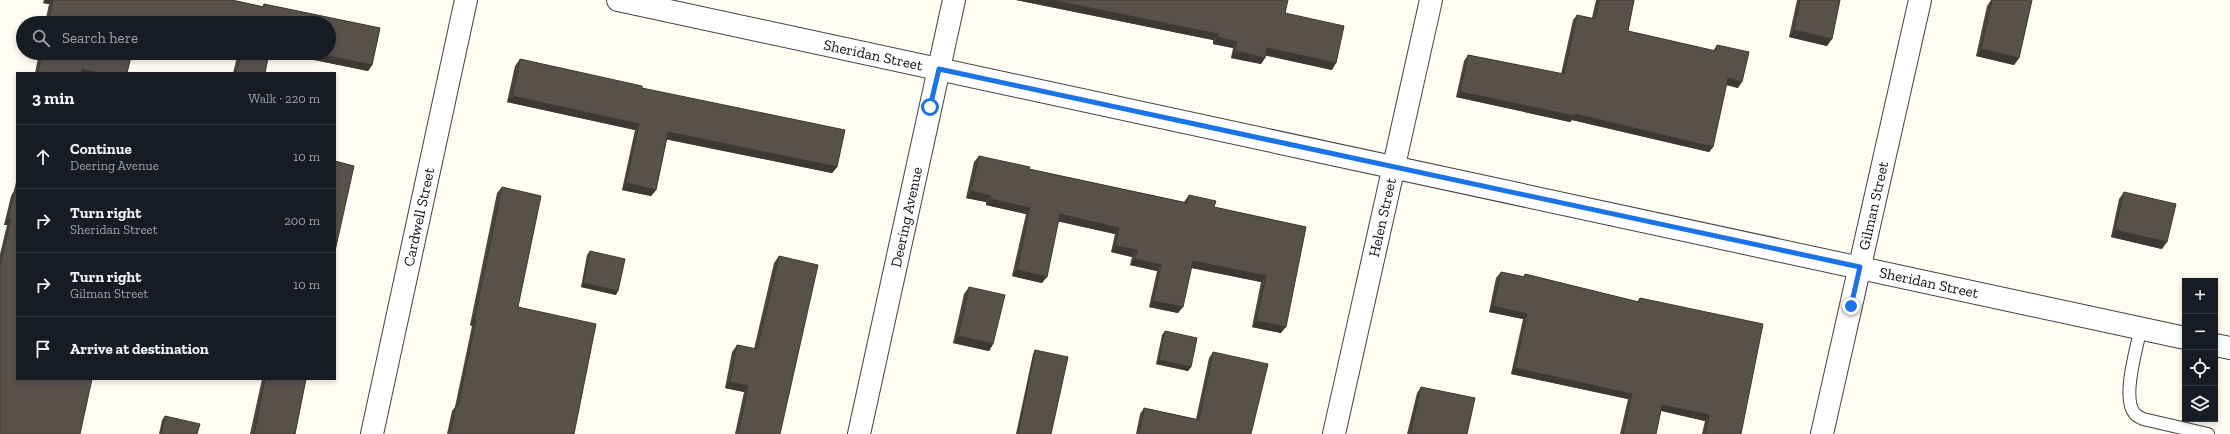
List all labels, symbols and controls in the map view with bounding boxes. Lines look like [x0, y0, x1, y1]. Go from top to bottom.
search box [16, 16, 336, 60]
icon: search [30, 27, 52, 49]
text: Search here [62, 29, 138, 47]
street label: Sheridan Street [822, 36, 925, 75]
text: 3 min [32, 88, 74, 108]
text: Walk · 220 m [248, 91, 320, 106]
route start [921, 98, 939, 116]
text: Continue [70, 140, 132, 158]
icon: ahead [32, 146, 54, 168]
text: 10 m [293, 149, 320, 164]
text: Deering Avenue [70, 158, 159, 173]
street label: Gilman Street [1855, 159, 1892, 252]
street label: Cardwell Street [400, 165, 439, 268]
street label: Deering Avenue [887, 165, 926, 269]
street label: Helen Street [1365, 176, 1400, 259]
text: Turn right [70, 204, 141, 222]
icon: right [32, 210, 54, 232]
text: 200 m [284, 213, 320, 228]
text: Sheridan Street [70, 222, 158, 237]
street label: Sheridan Street [1878, 263, 1981, 302]
text: Turn right [70, 268, 141, 286]
icon: right [32, 274, 54, 296]
text: 10 m [293, 277, 320, 292]
map controls [2182, 278, 2218, 422]
button: + [2182, 278, 2218, 314]
text: Gilman Street [70, 286, 148, 301]
route end [1842, 297, 1860, 315]
button: − [2182, 314, 2218, 350]
icon: arrive [32, 338, 54, 360]
text: Arrive at destination [70, 340, 209, 358]
button: locate [2182, 350, 2218, 386]
button: layers [2182, 386, 2218, 422]

